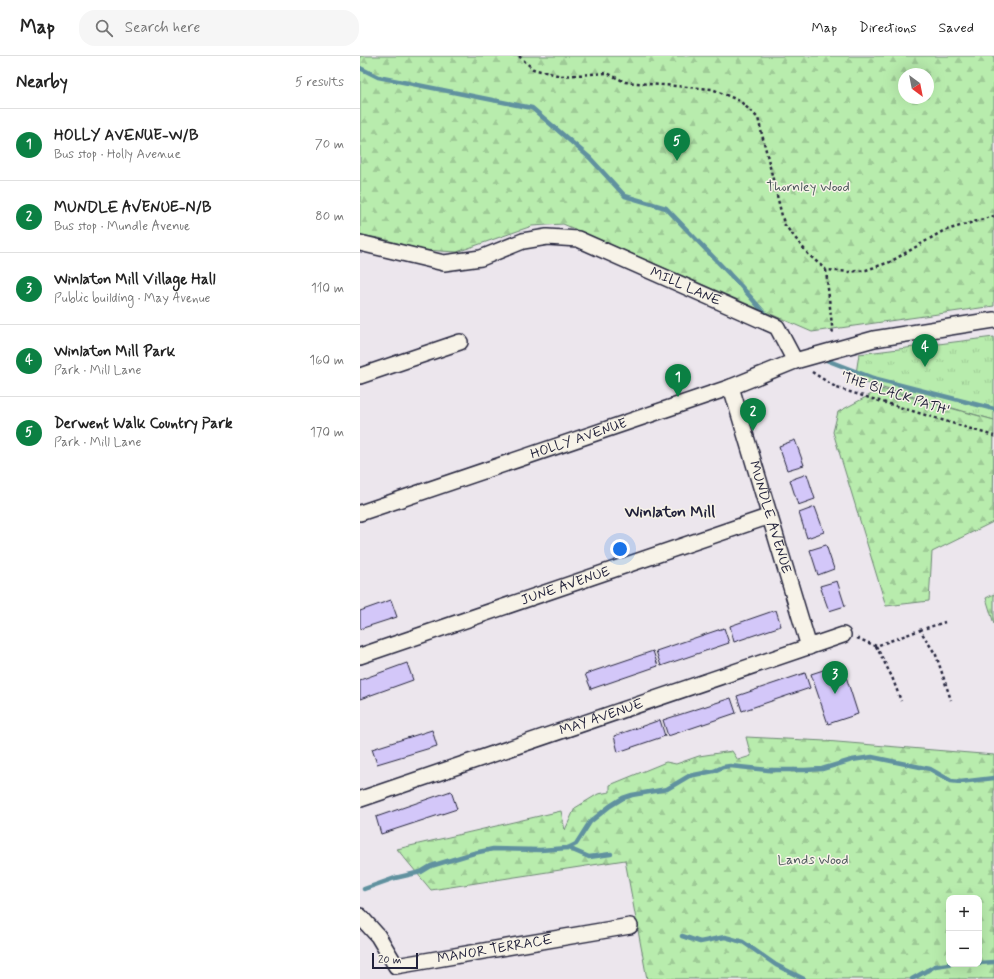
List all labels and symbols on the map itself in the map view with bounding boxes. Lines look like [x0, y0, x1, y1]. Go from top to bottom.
north arrow [898, 68, 934, 104]
pin: 5 [664, 128, 690, 161]
park label: Thornley Wood [766, 178, 850, 196]
street label: MILL LANE [647, 263, 724, 310]
pin: 4 [912, 334, 938, 367]
pin: 1 [665, 364, 691, 397]
street label: 'THE BLACK PATH' [838, 368, 952, 420]
pin: 2 [740, 398, 766, 431]
street label: HOLLY AVENUE [528, 414, 629, 463]
street label: MUNDLE AVENUE [745, 459, 795, 576]
district label: Winlaton Mill [624, 502, 715, 523]
your location [610, 539, 630, 559]
street label: JUNE AVENUE [518, 562, 612, 609]
pin: 3 [822, 661, 848, 694]
street label: MAY AVENUE [557, 695, 646, 740]
park label: Lands Wood [777, 851, 849, 869]
street label: MANOR TERRACE [436, 930, 554, 968]
scale bar [372, 951, 418, 970]

